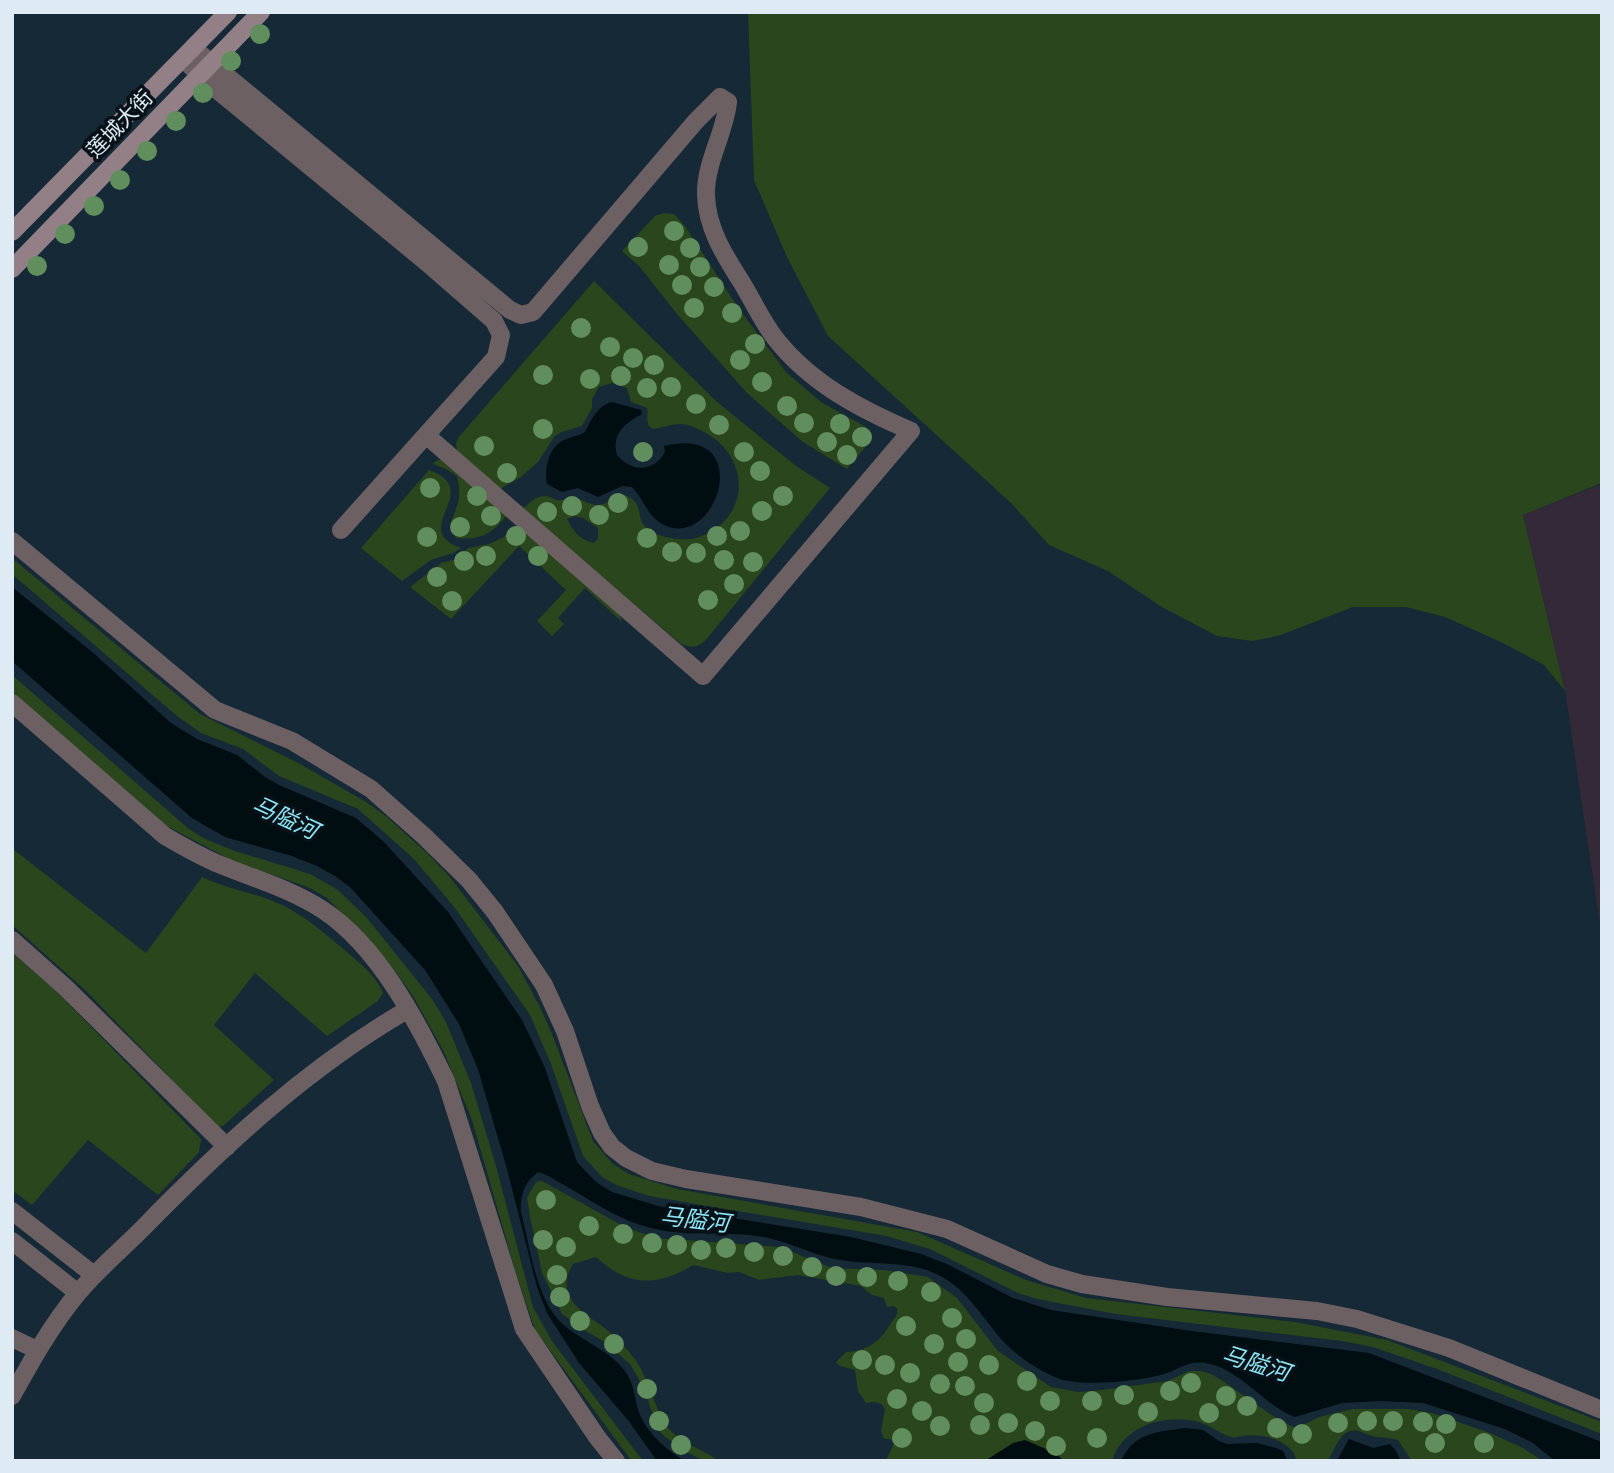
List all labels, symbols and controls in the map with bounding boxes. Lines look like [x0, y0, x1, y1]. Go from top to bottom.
street label: 莲城大街 [82, 85, 158, 163]
water label: 马隘河 [248, 791, 326, 847]
water label: 马隘河 [659, 1202, 735, 1238]
water label: 马隘河 [1219, 1341, 1297, 1388]

